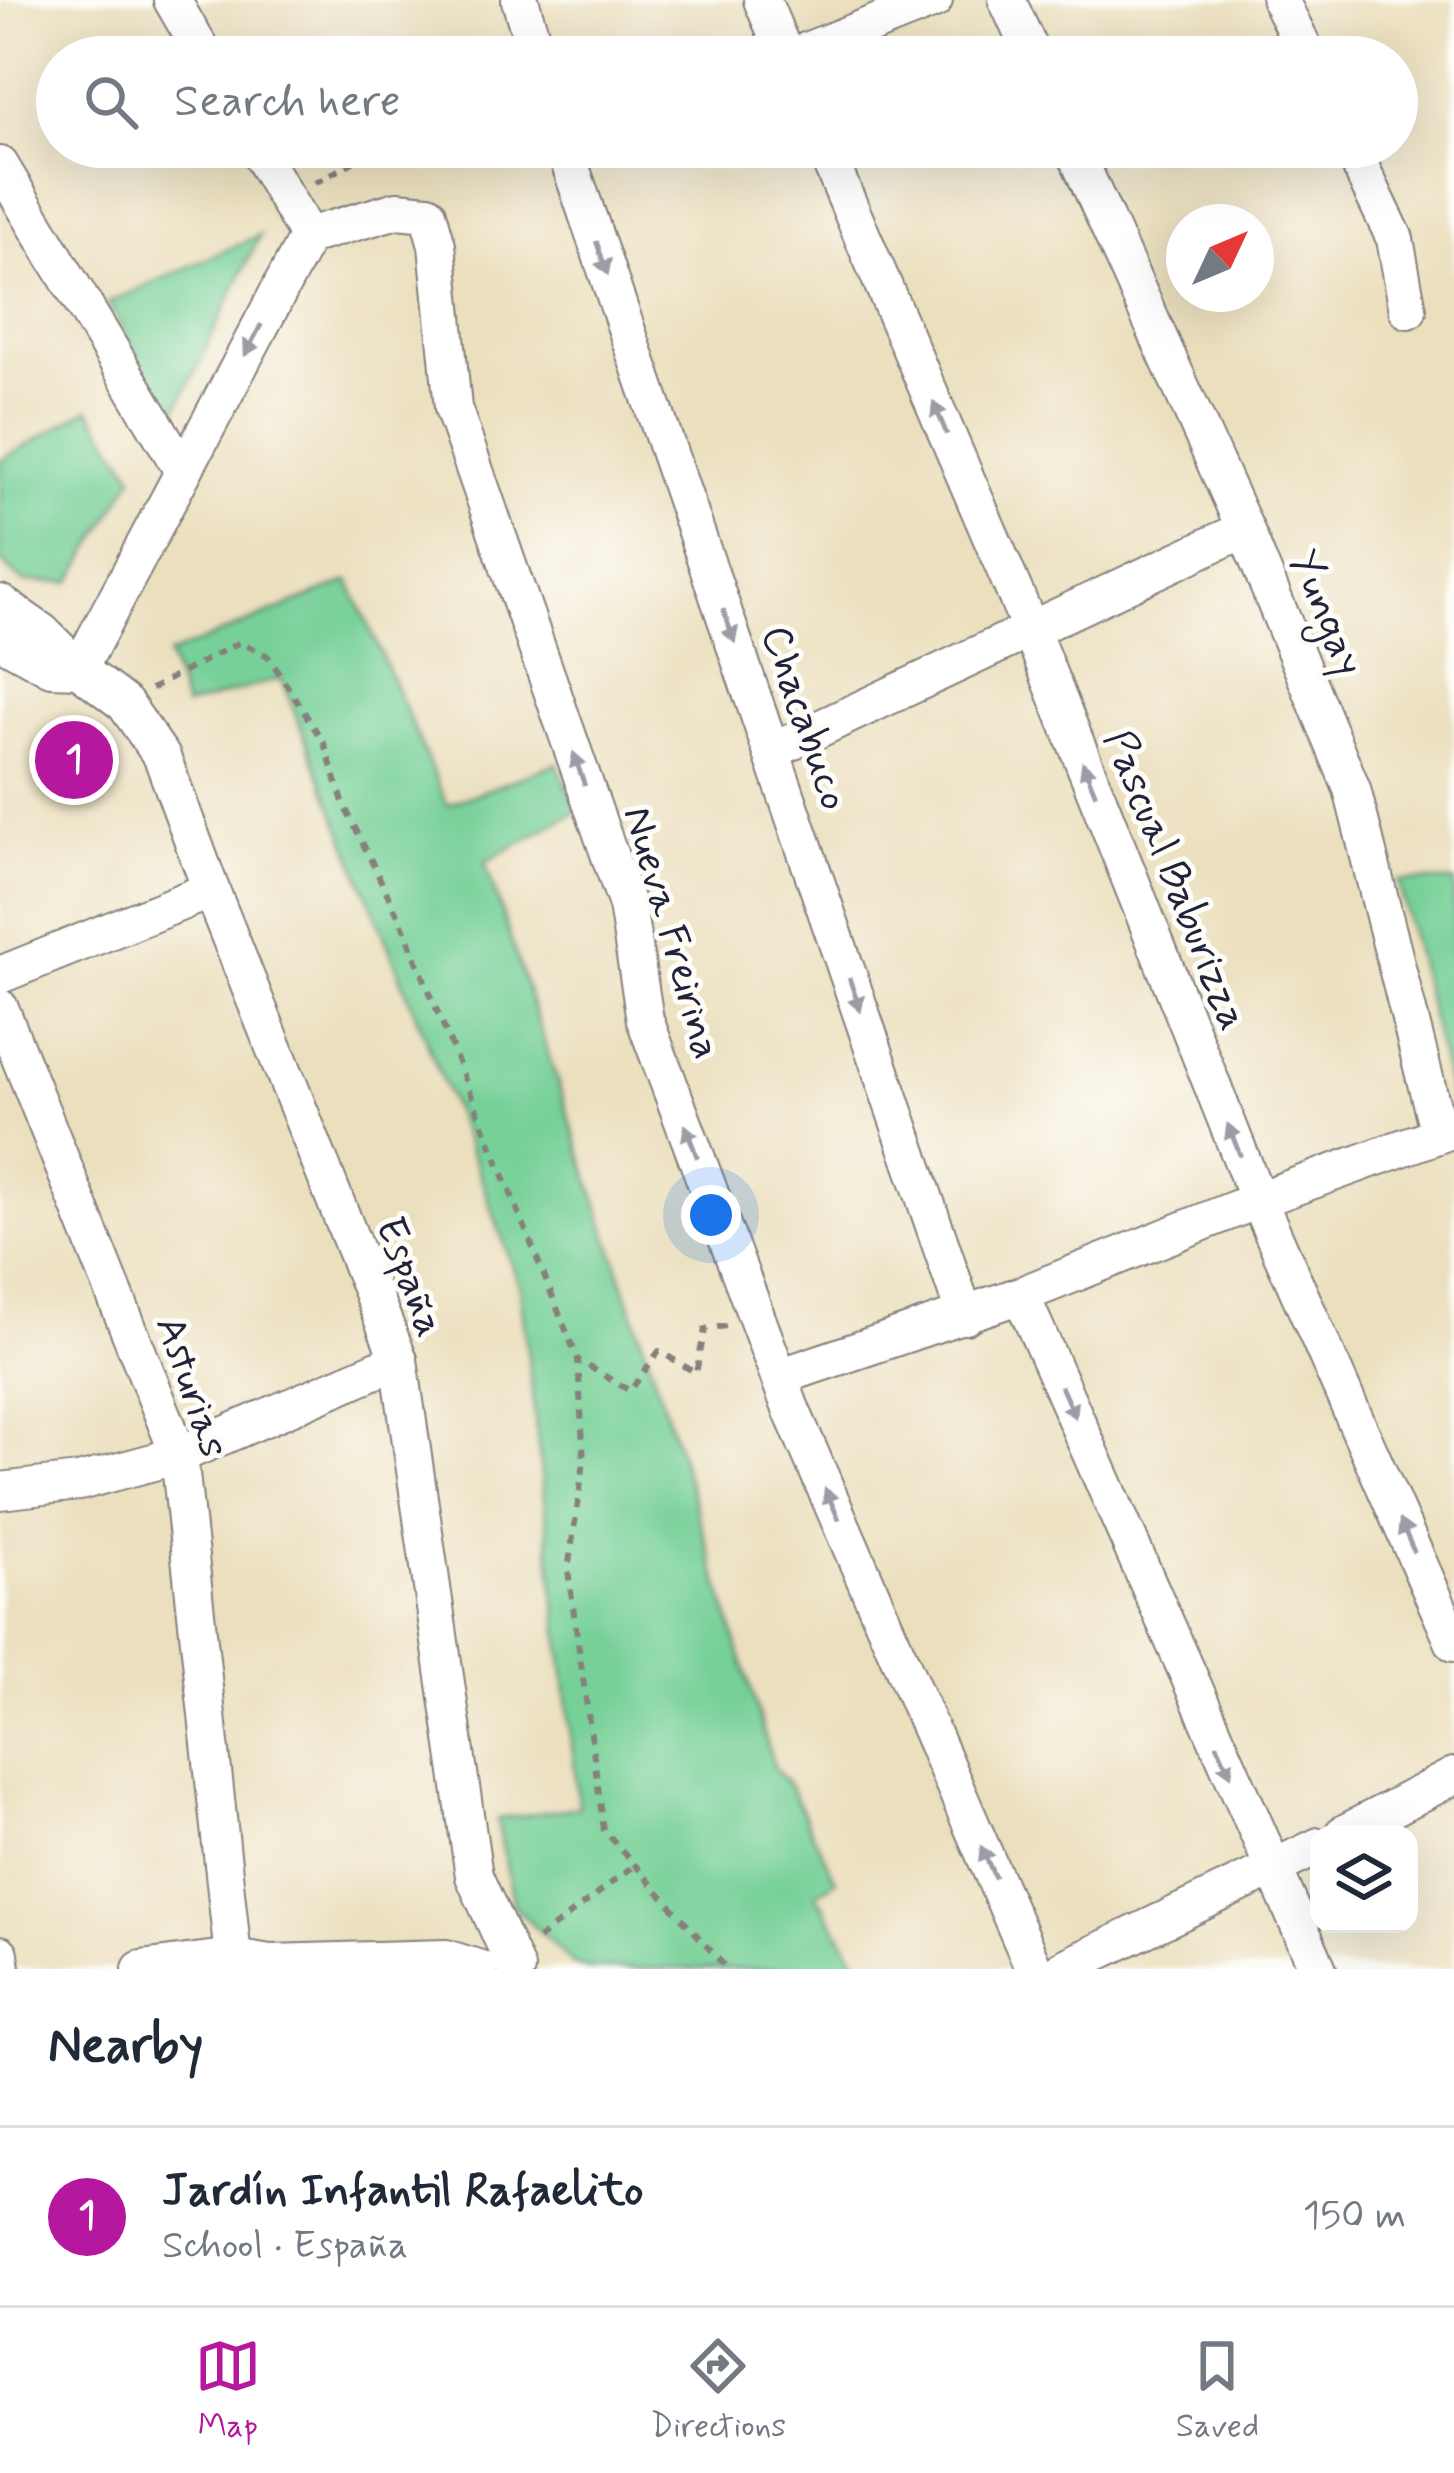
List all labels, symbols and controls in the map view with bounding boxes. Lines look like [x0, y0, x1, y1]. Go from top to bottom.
search box [36, 36, 1418, 168]
icon: search [78, 69, 144, 135]
text: Search here [174, 73, 401, 132]
north arrow [1166, 204, 1274, 312]
one-way arrow [594, 240, 612, 276]
one-way arrow [243, 322, 263, 357]
one-way arrow [929, 400, 949, 435]
street label: Yungay [1272, 542, 1375, 686]
one-way arrow [721, 609, 739, 645]
street label: Chacabuco [747, 619, 861, 818]
pin: 1 [35, 715, 113, 805]
street label: Pascual Baburizza [1089, 722, 1260, 1039]
one-way arrow [569, 750, 587, 786]
one-way arrow [1079, 759, 1098, 795]
street label: Nueva Freirina [608, 800, 733, 1066]
one-way arrow [847, 978, 865, 1014]
one-way arrow [680, 1122, 699, 1158]
one-way arrow [1224, 1122, 1243, 1158]
your location [681, 1185, 741, 1245]
street label: España [361, 1210, 457, 1345]
street label: Asturias [141, 1309, 241, 1465]
one-way arrow [1059, 1385, 1078, 1421]
one-way arrow [822, 1486, 842, 1521]
one-way arrow [1396, 1518, 1416, 1553]
one-way arrow [1214, 1743, 1234, 1778]
map controls [1310, 1825, 1418, 1933]
button: layers [1310, 1825, 1418, 1933]
one-way arrow [977, 1844, 997, 1879]
text: Nearby [48, 2014, 203, 2080]
text: Jardín Infantil Rafaelito [162, 2162, 643, 2221]
text: 1 [78, 2191, 96, 2242]
text: 150 m [1303, 2191, 1406, 2242]
text: School · España [162, 2221, 408, 2272]
tab: Map [195, 2333, 261, 2449]
tab: Directions [650, 2333, 786, 2449]
tab: Saved [1176, 2333, 1259, 2449]

